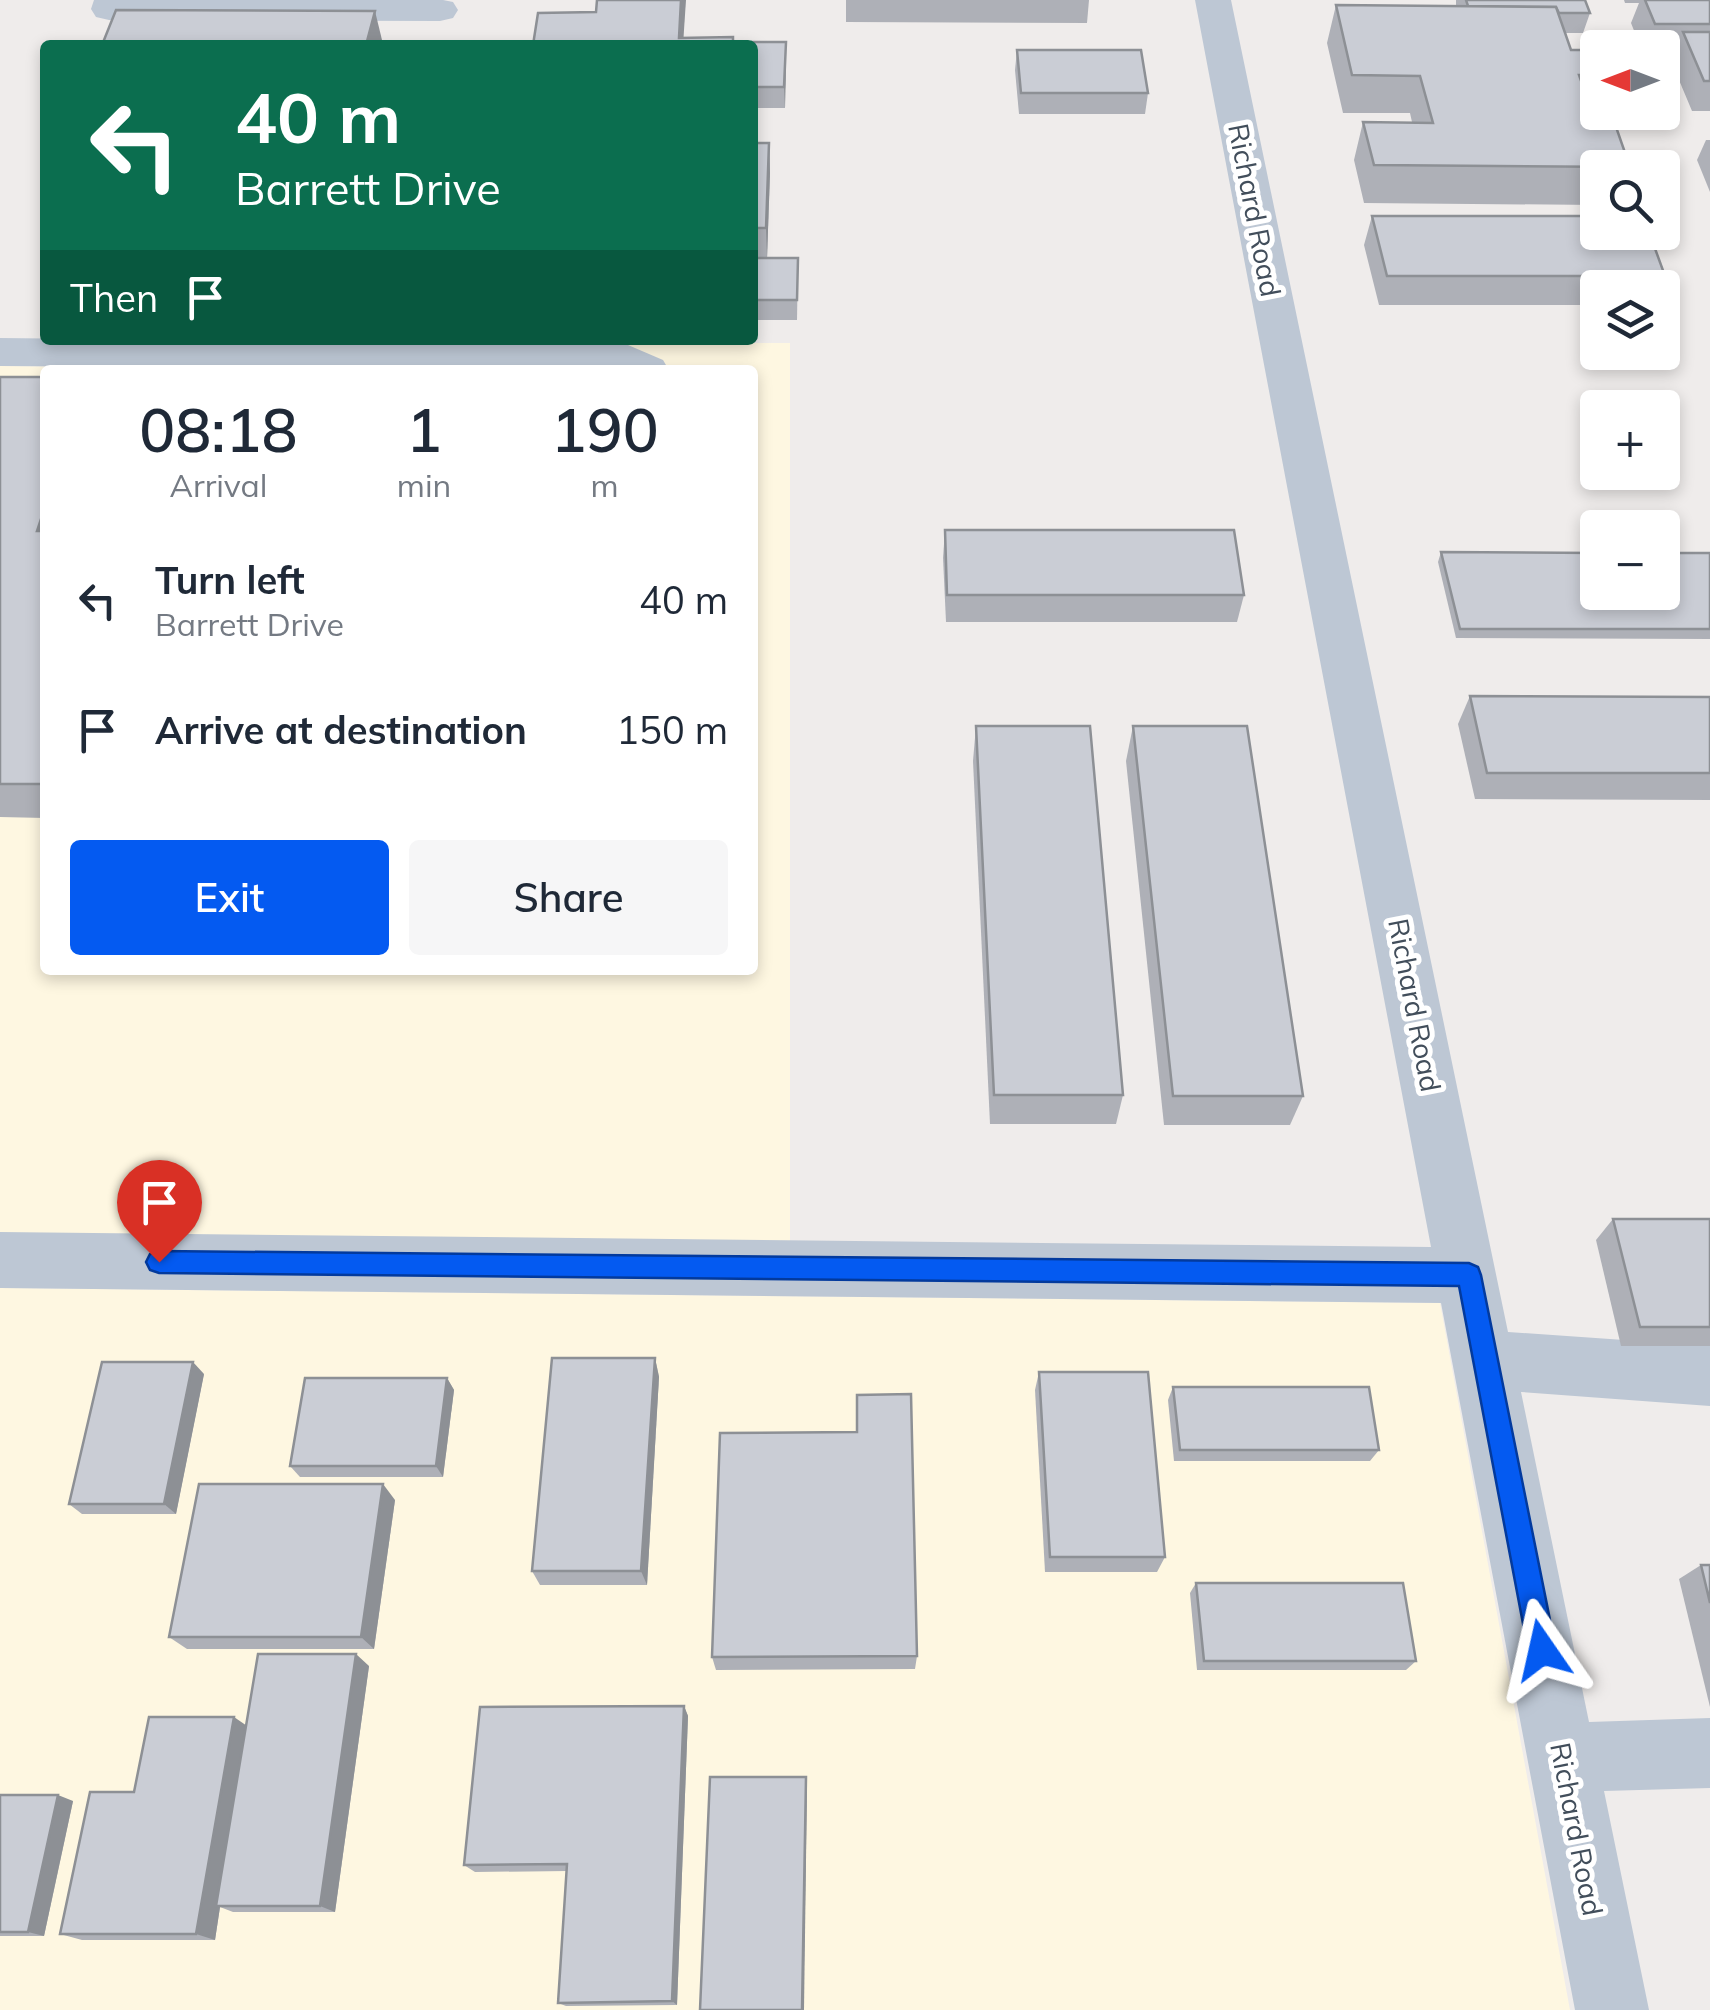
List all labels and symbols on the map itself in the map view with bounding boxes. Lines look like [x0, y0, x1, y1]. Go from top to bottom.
north arrow [1580, 30, 1680, 130]
street label: Richard Road [1221, 120, 1289, 300]
street label: Richard Road [1381, 915, 1449, 1095]
pin [117, 1160, 202, 1263]
position arrow [1490, 1598, 1594, 1702]
street label: Richard Road [1543, 1739, 1611, 1919]

